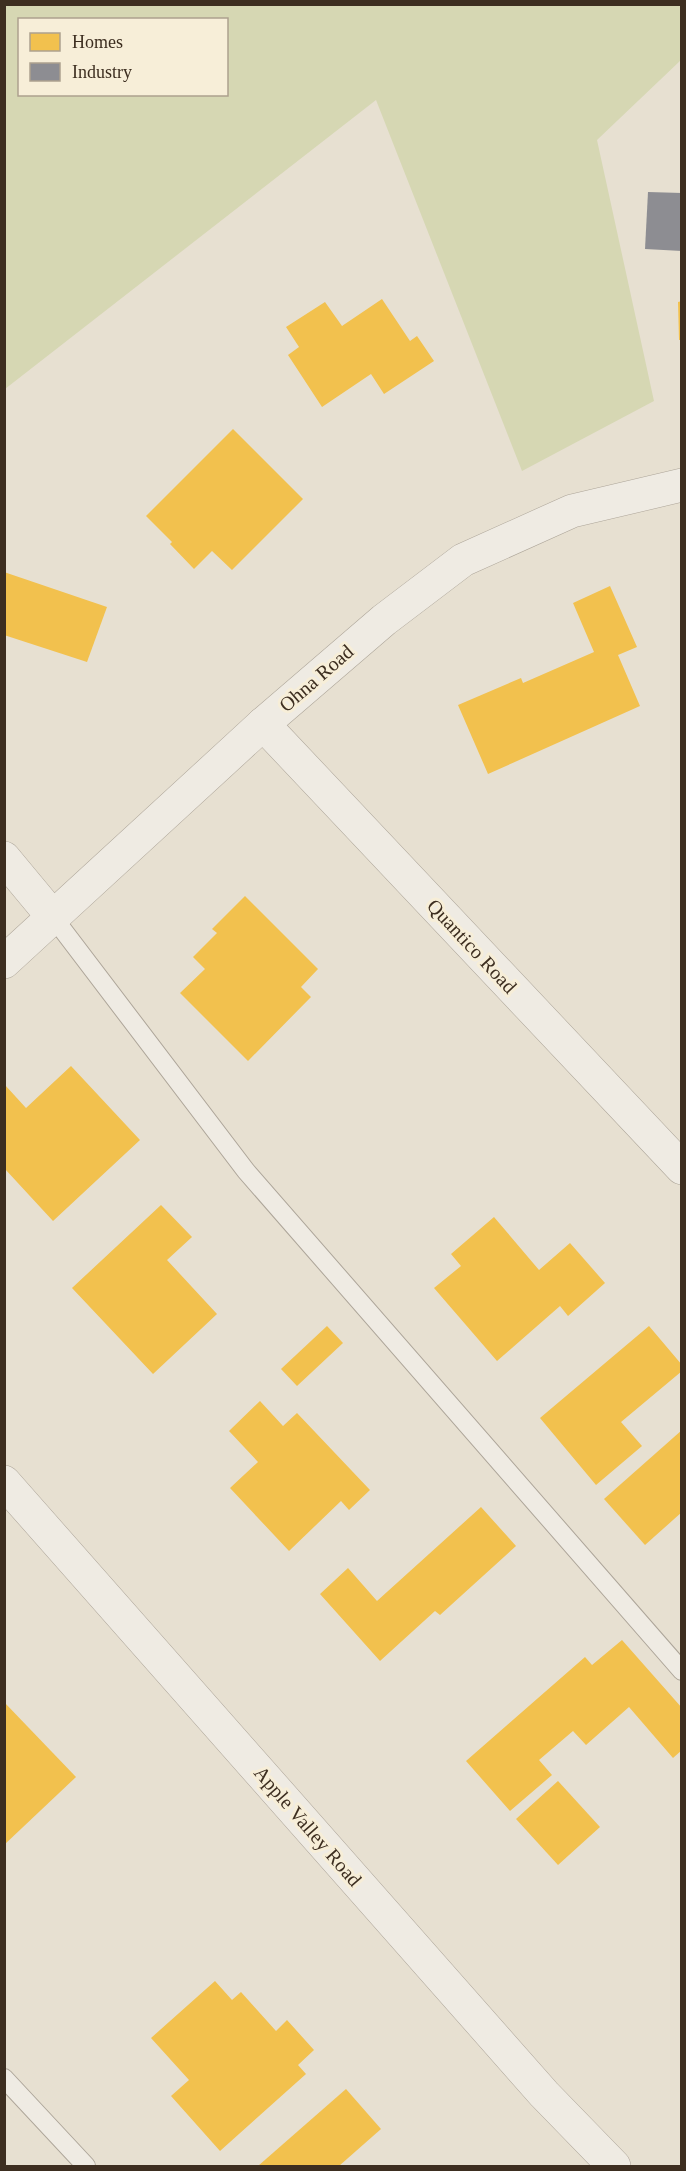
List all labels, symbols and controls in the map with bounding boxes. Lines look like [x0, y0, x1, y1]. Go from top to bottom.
legend [18, 18, 228, 96]
text: Homes [72, 32, 123, 52]
text: Industry [72, 62, 132, 82]
street label: Ohna Road [275, 640, 357, 716]
street label: Quantico Road [423, 894, 521, 998]
street label: Apple Valley Road [249, 1761, 366, 1891]

